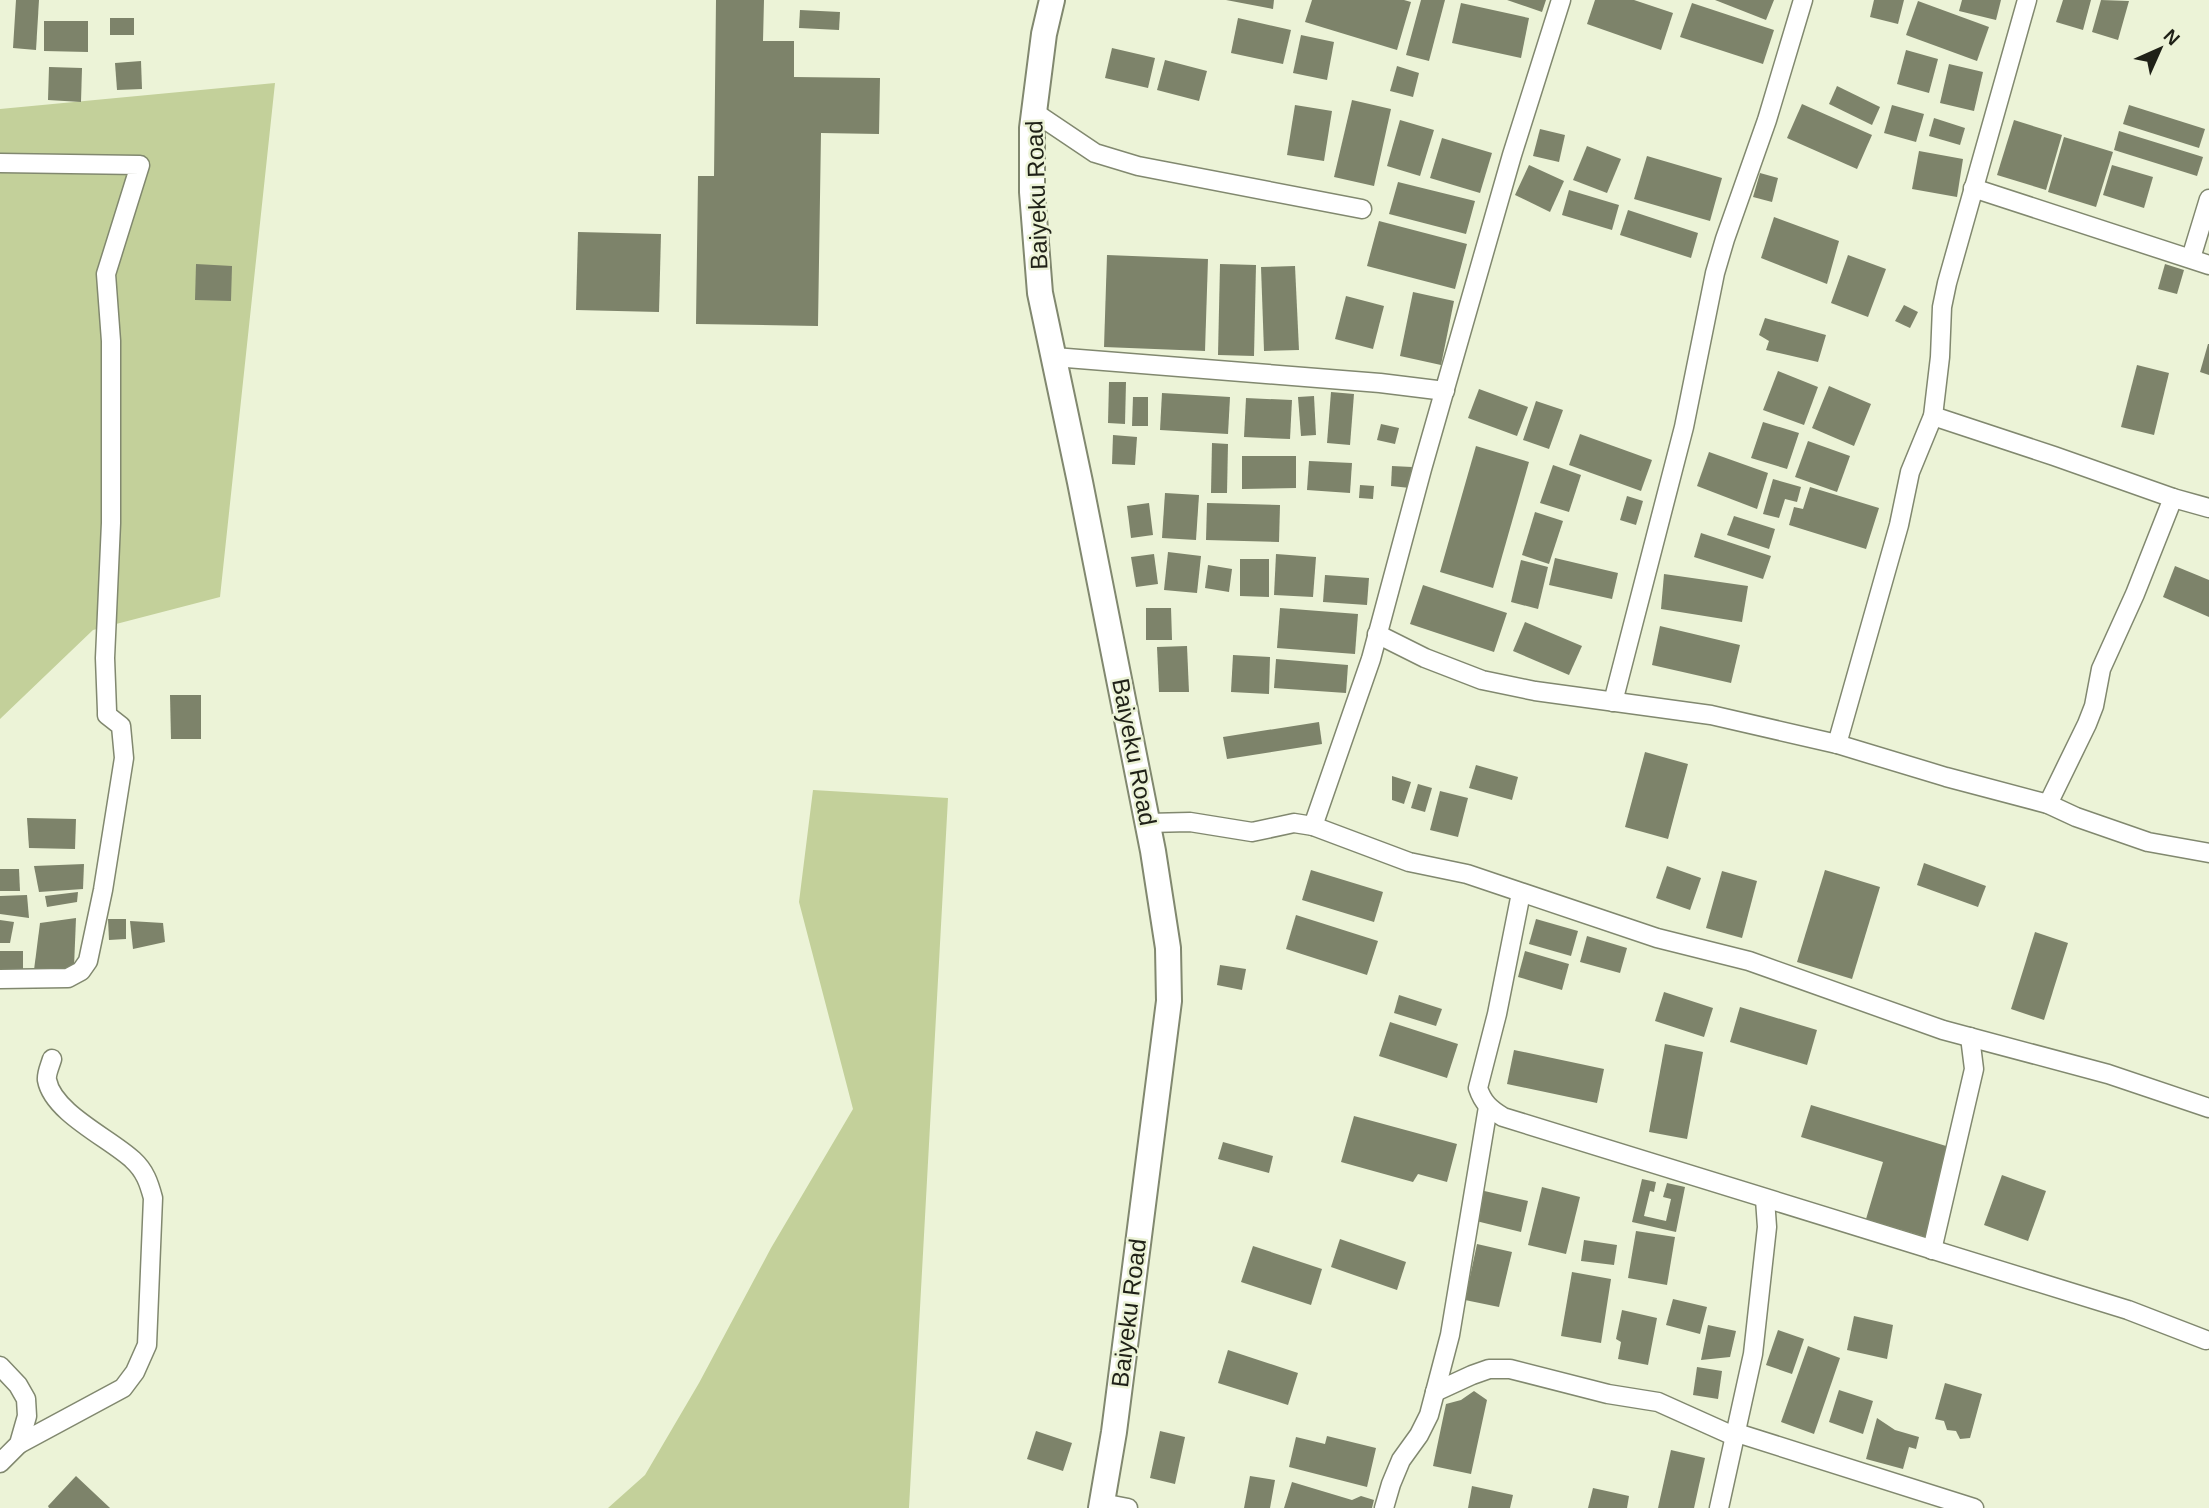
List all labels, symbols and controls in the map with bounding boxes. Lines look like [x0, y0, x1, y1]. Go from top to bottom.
north arrow [2125, 14, 2195, 84]
text: N [2159, 25, 2184, 50]
street label: Baiyeku Road [1020, 120, 1053, 270]
street label: Baiyeku Road [1107, 676, 1162, 828]
street label: Baiyeku Road [1106, 1237, 1151, 1389]

